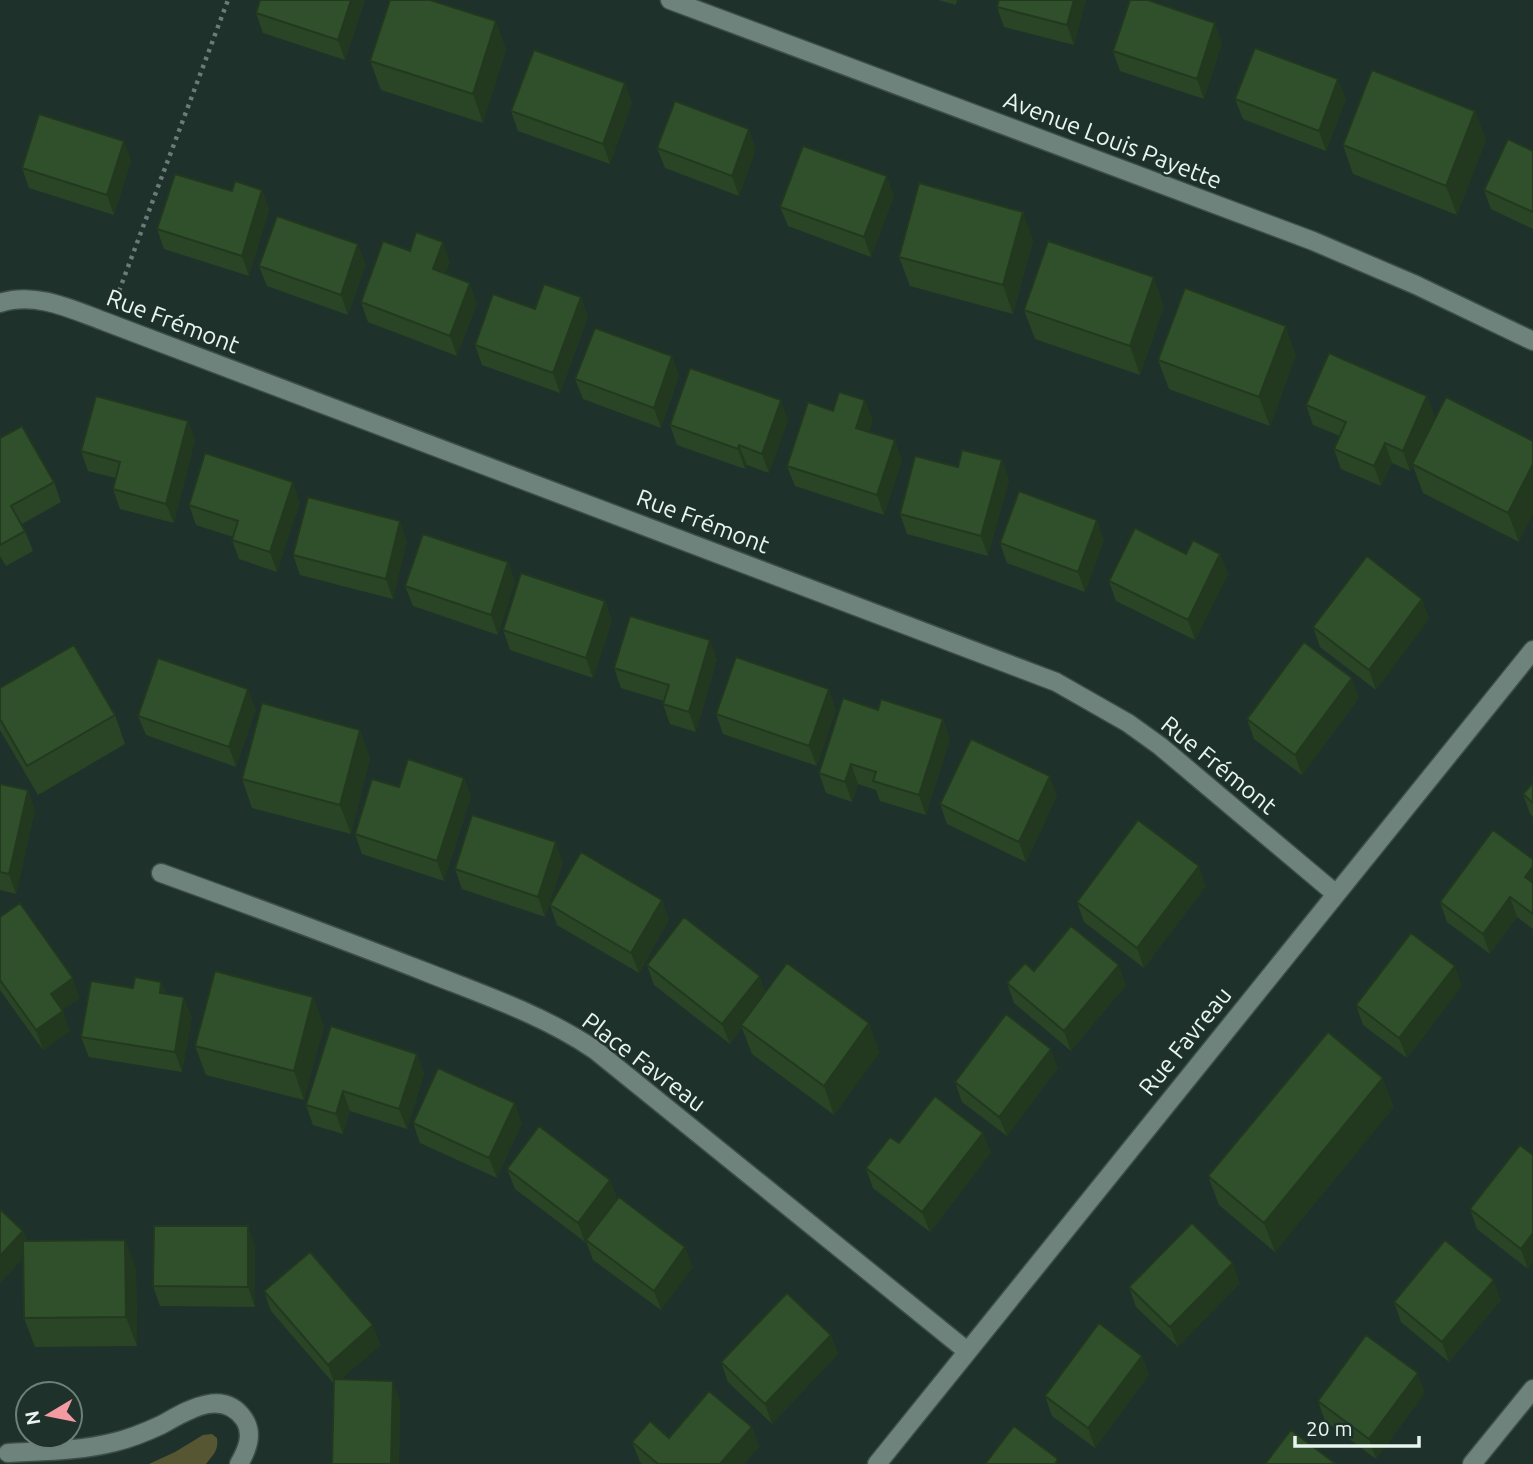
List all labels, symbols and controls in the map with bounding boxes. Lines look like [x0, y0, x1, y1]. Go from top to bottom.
street label: Avenue Louis Payette [1000, 86, 1226, 194]
street label: Rue Frémont [103, 283, 244, 359]
street label: Rue Frémont [633, 483, 774, 559]
street label: Rue Frémont [1156, 711, 1282, 820]
street label: Rue Favreau [1133, 981, 1237, 1101]
street label: Place Favreau [577, 1007, 711, 1117]
north arrow [14, 1380, 84, 1450]
scale bar [1295, 1404, 1419, 1448]
text: N [20, 1409, 44, 1427]
text: 20 m [1306, 1416, 1353, 1440]

